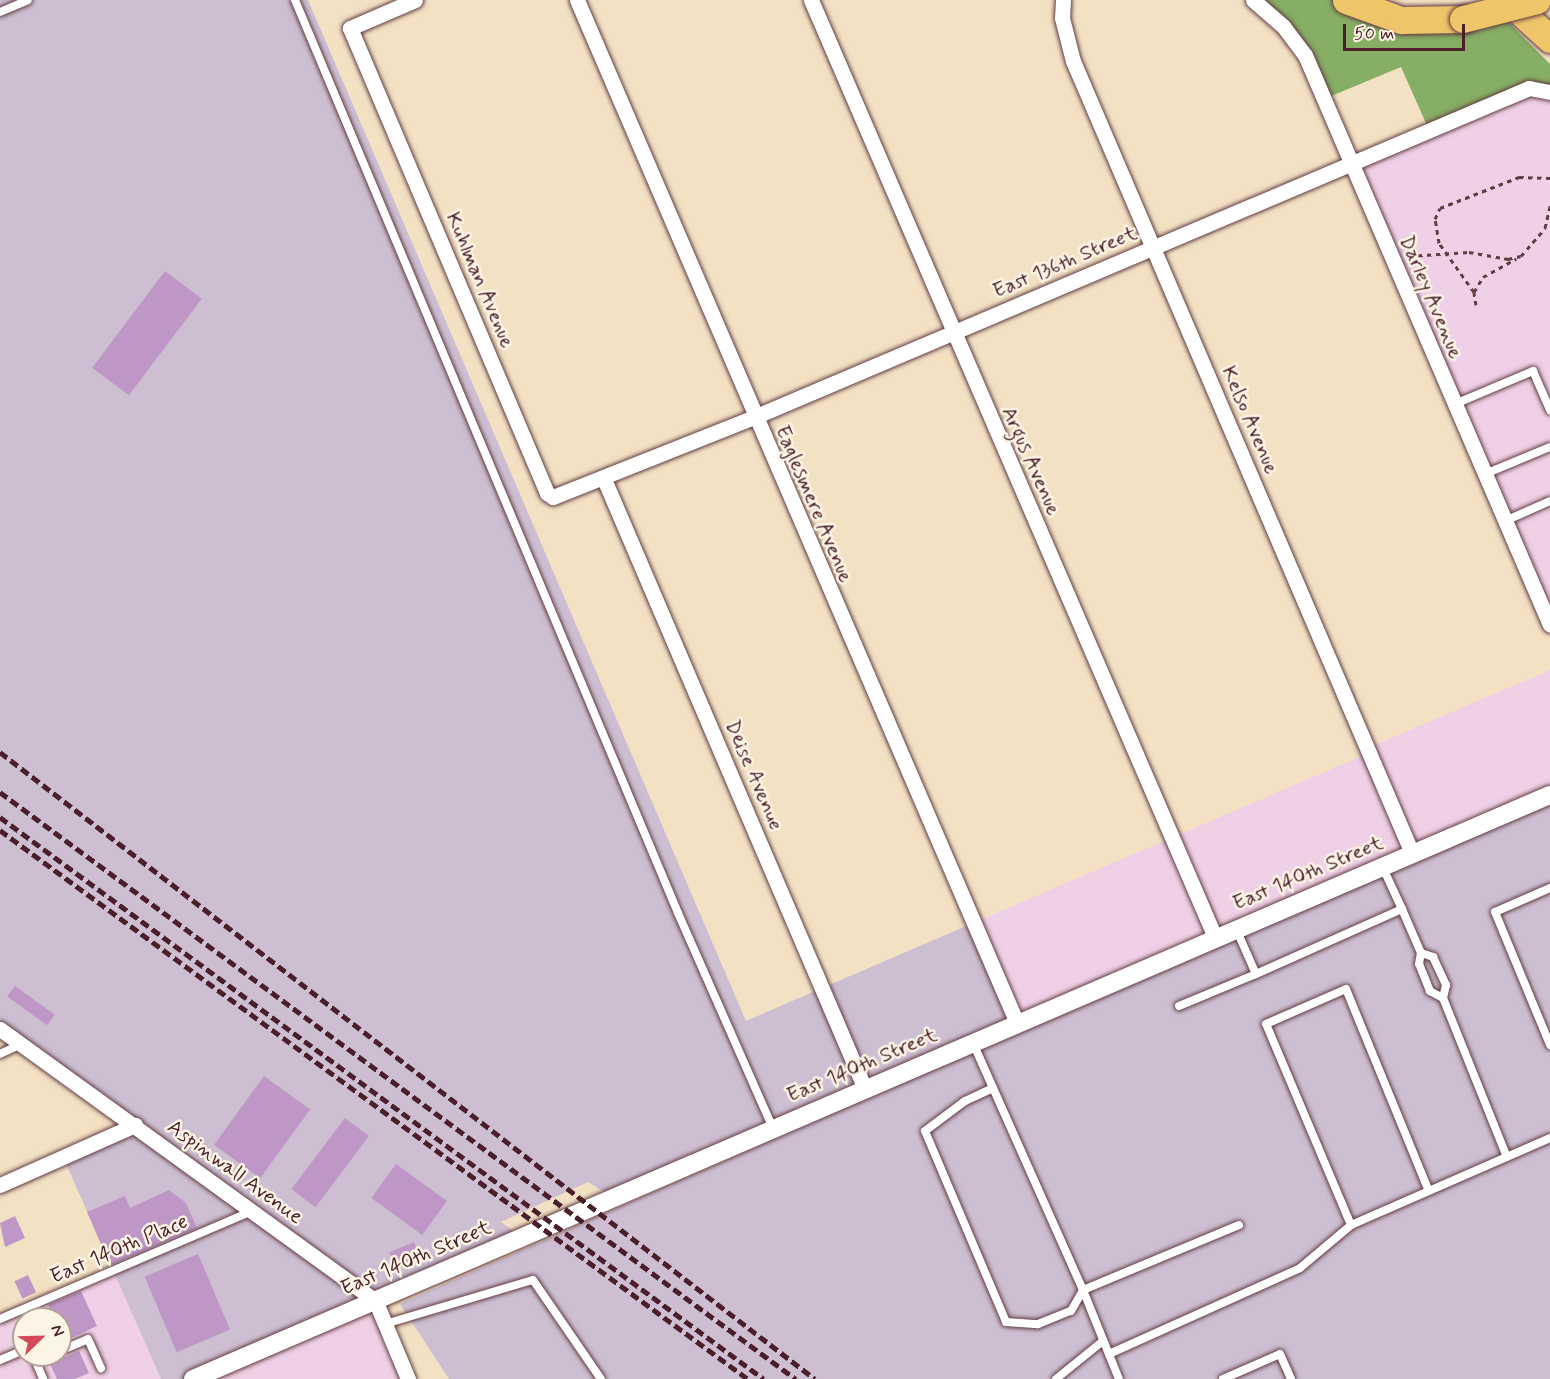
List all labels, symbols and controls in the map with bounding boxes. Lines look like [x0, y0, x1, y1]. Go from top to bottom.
scale bar [1346, 12, 1468, 50]
text: 50 m [1354, 22, 1394, 46]
street label: Kuhlman Avenue [439, 206, 521, 354]
street label: East 136th Street [989, 220, 1141, 304]
street label: Darley Avenue [1394, 232, 1468, 362]
street label: Kelso Avenue [1215, 361, 1285, 479]
street label: Argus Avenue [995, 401, 1067, 521]
street label: Eaglesmere Avenue [769, 420, 859, 588]
street label: Deise Avenue [719, 715, 789, 835]
street label: East 140th Street [1229, 830, 1387, 916]
street label: East 140th Street [783, 1022, 941, 1108]
street label: Aspinwall Avenue [162, 1114, 308, 1230]
street label: East 140th Place [46, 1209, 192, 1289]
street label: East 140th Street [337, 1215, 495, 1301]
north arrow [12, 1307, 72, 1367]
text: N [45, 1322, 69, 1340]

